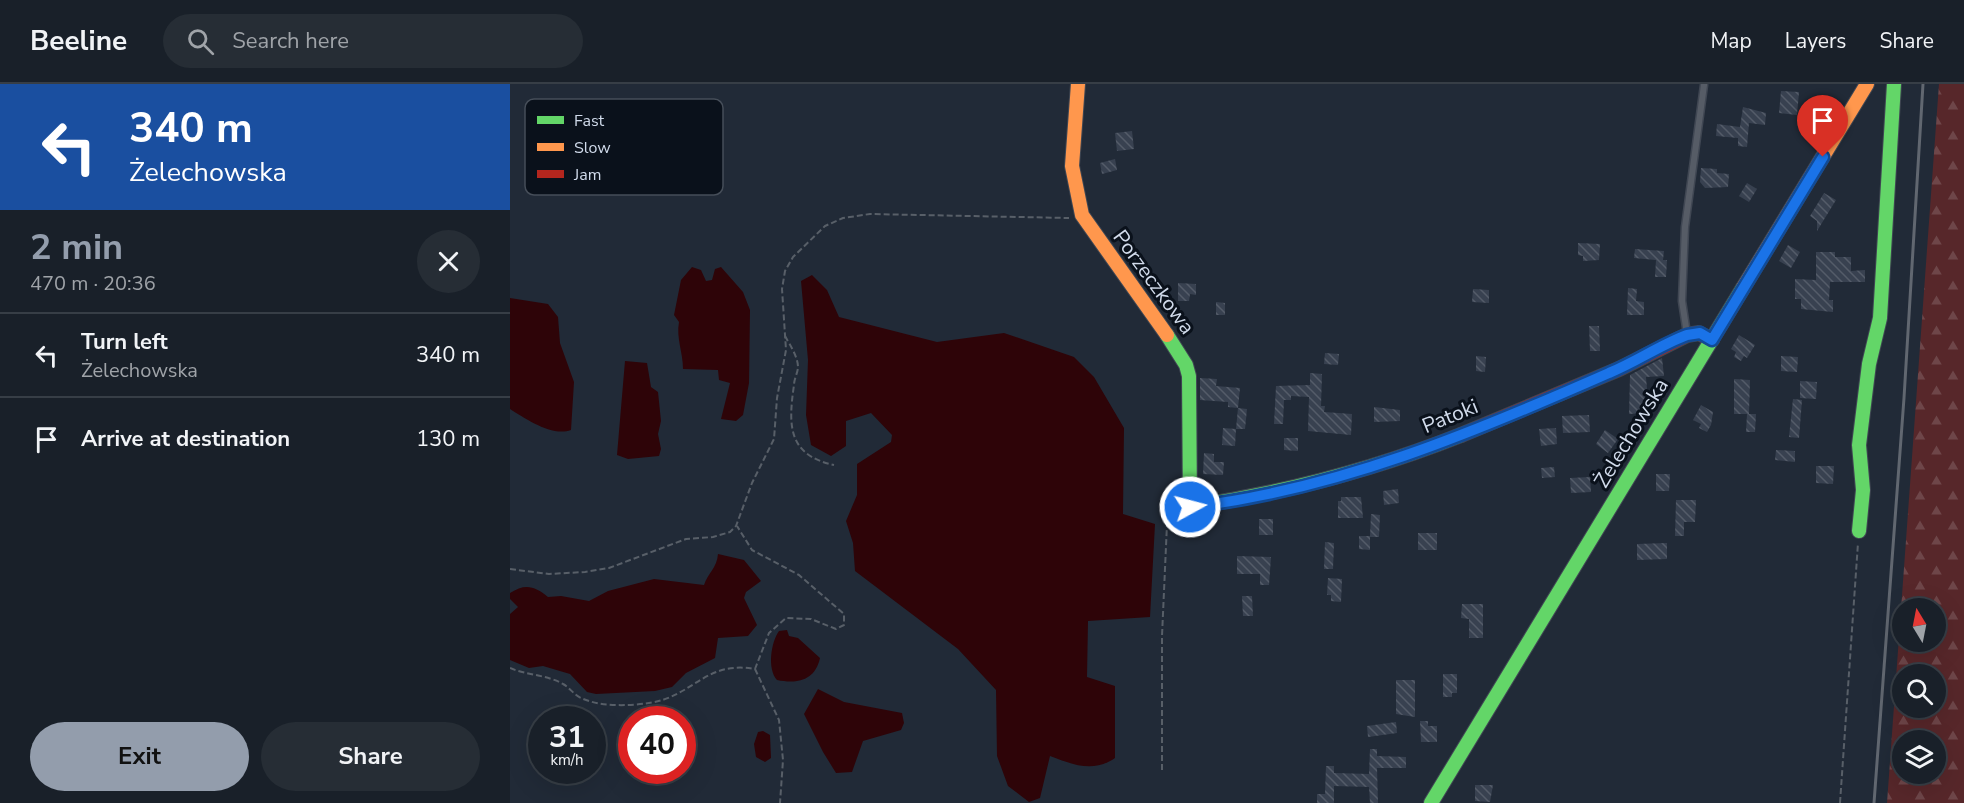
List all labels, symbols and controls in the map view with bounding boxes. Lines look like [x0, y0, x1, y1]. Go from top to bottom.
search box [163, 14, 583, 68]
text: Beeline [30, 22, 127, 60]
icon: search [184, 25, 217, 58]
text: Search here [232, 26, 349, 56]
text: Map [1710, 27, 1752, 55]
text: Layers [1785, 27, 1846, 55]
text: Share [1879, 27, 1934, 55]
pin [1797, 95, 1848, 157]
legend [525, 99, 723, 195]
text: 340 m [129, 100, 253, 157]
icon: arrive [1806, 104, 1839, 137]
icon: left [30, 108, 108, 186]
text: Fast [574, 110, 605, 132]
text: Slow [574, 137, 611, 159]
text: Żelechowska [129, 154, 287, 191]
text: Jam [573, 164, 601, 186]
text: 2 min [30, 223, 123, 272]
street label: Porzeczkowa [1107, 224, 1201, 340]
button: close [417, 230, 480, 293]
text: 470 m · 20:36 [30, 270, 156, 297]
text: Turn left [81, 327, 168, 357]
icon: left [30, 339, 63, 372]
text: 340 m [416, 340, 480, 370]
text: Żelechowska [81, 357, 198, 384]
street label: Żelechowska [1587, 373, 1675, 493]
street label: Patoki [1418, 392, 1482, 440]
icon: arrive [30, 423, 63, 456]
text: Arrive at destination [81, 424, 290, 454]
text: 130 m [416, 424, 480, 454]
position arrow [1158, 475, 1222, 539]
north arrow [1892, 598, 1946, 652]
map controls [1892, 598, 1946, 784]
button: search [1892, 664, 1946, 718]
speed limit sign: 40 [618, 706, 696, 784]
text: 31 [549, 717, 585, 758]
button: Exit [30, 722, 249, 791]
button: Share [261, 722, 480, 791]
button: layers [1892, 730, 1946, 784]
text: km/h [550, 750, 584, 770]

